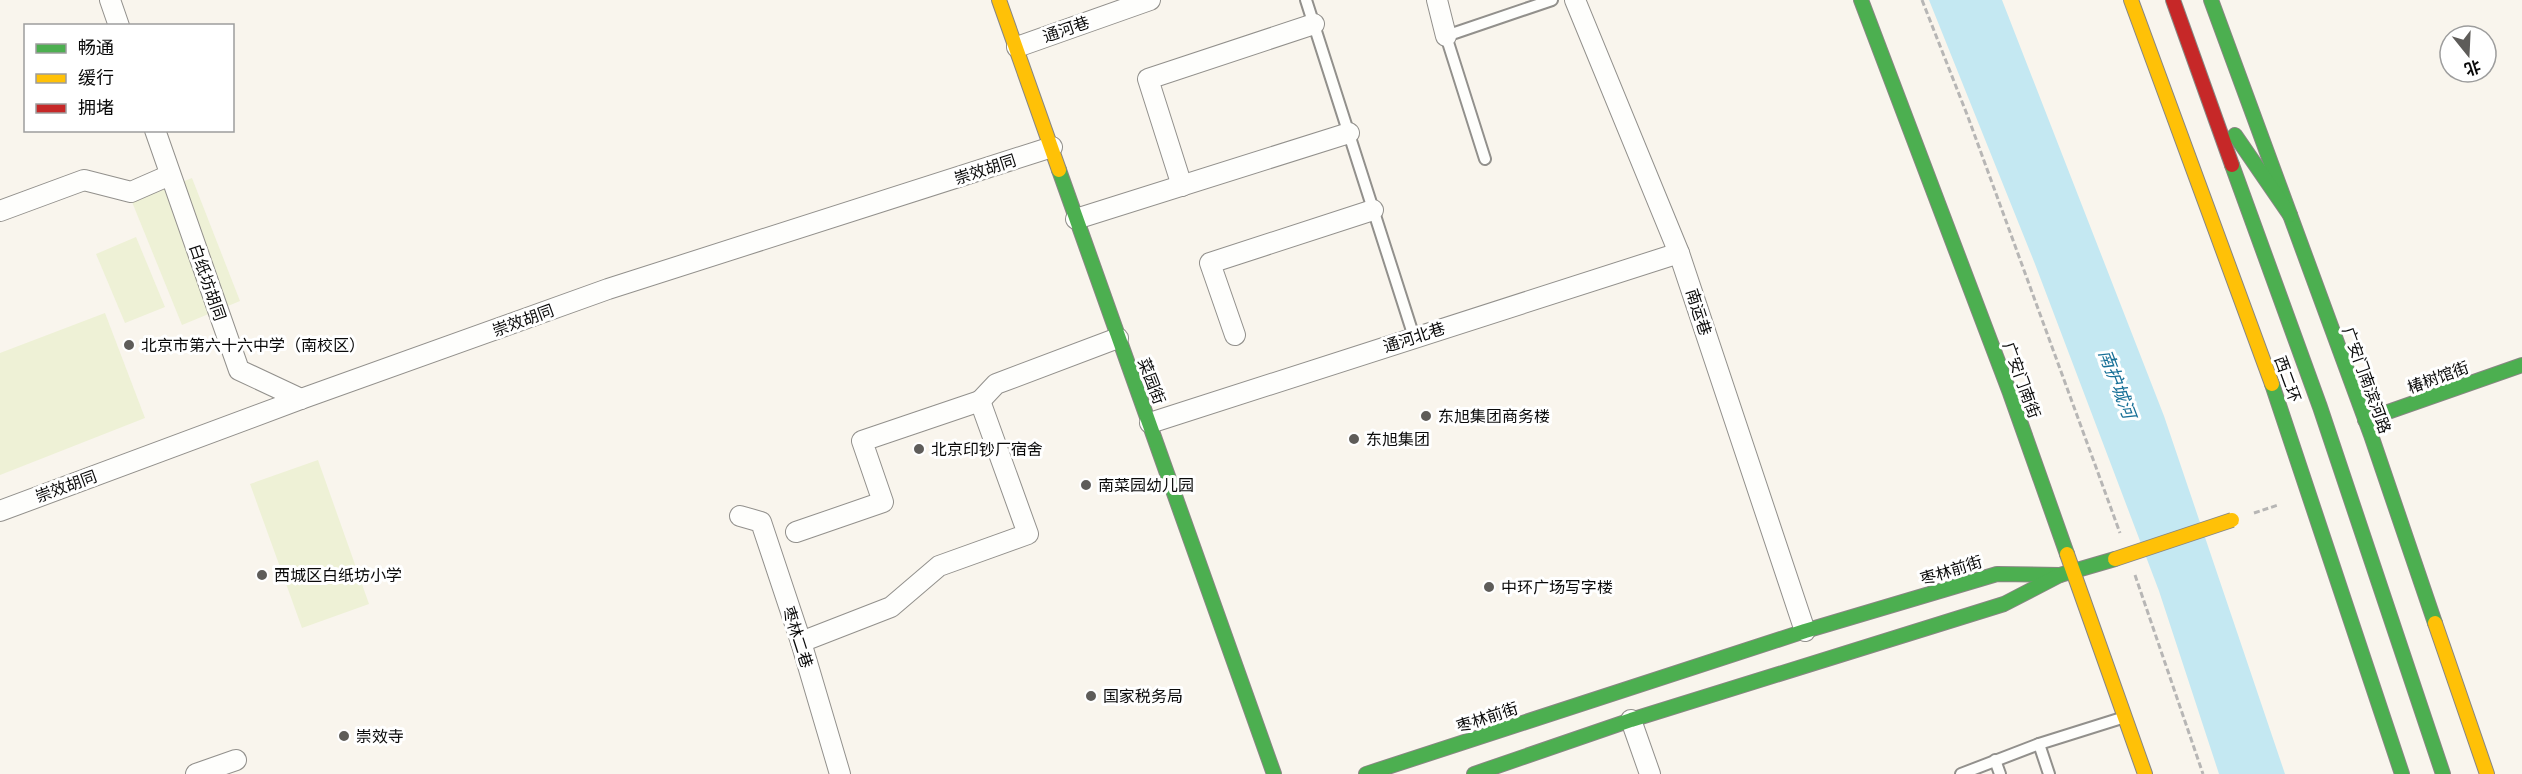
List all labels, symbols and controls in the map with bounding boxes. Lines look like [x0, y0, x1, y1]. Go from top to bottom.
street label: 通河巷 [1040, 12, 1092, 46]
legend [24, 24, 234, 132]
north arrow [2438, 24, 2498, 84]
text: 畅通 [78, 36, 114, 59]
text: 北 [2462, 56, 2483, 80]
text: 缓行 [78, 66, 114, 89]
text: 拥堵 [78, 96, 114, 119]
street label: 崇效胡同 [951, 150, 1019, 188]
street label: 白纸坊胡同 [186, 241, 230, 323]
street label: 南运巷 [1682, 286, 1716, 338]
street label: 崇效胡同 [490, 300, 556, 340]
street label: 通河北巷 [1380, 318, 1448, 356]
street label: 广安门南滨河路 [2338, 324, 2396, 436]
place label: 北京市第六十六中学（南校区） [141, 335, 365, 355]
marker: 北京市第六十六中学（南校区） [122, 338, 136, 352]
street label: 广安门南街 [1999, 339, 2045, 421]
water label: 南护城河 [2094, 346, 2142, 424]
street label: 西二环 [2270, 353, 2306, 405]
street label: 菜园街 [1134, 355, 1170, 407]
street label: 椿树馆街 [2405, 357, 2471, 397]
place label: 东旭集团商务楼 [1438, 406, 1550, 426]
marker: 东旭集团商务楼 [1419, 409, 1433, 423]
place label: 东旭集团 [1366, 429, 1430, 449]
marker: 东旭集团 [1347, 432, 1361, 446]
place label: 北京印钞厂宿舍 [931, 439, 1043, 459]
marker: 北京印钞厂宿舍 [912, 442, 926, 456]
street label: 崇效胡同 [33, 466, 99, 506]
place label: 南菜园幼儿园 [1098, 475, 1194, 495]
marker: 南菜园幼儿园 [1079, 478, 1093, 492]
street label: 枣林前街 [1917, 551, 1985, 589]
place label: 西城区白纸坊小学 [274, 565, 402, 585]
marker: 西城区白纸坊小学 [255, 568, 269, 582]
place label: 中环广场写字楼 [1501, 577, 1613, 597]
marker: 中环广场写字楼 [1482, 580, 1496, 594]
street label: 枣林二巷 [779, 603, 817, 671]
place label: 国家税务局 [1103, 686, 1183, 706]
marker: 国家税务局 [1084, 689, 1098, 703]
street label: 枣林前街 [1453, 698, 1521, 736]
place label: 崇效寺 [356, 726, 404, 746]
marker: 崇效寺 [337, 729, 351, 743]

